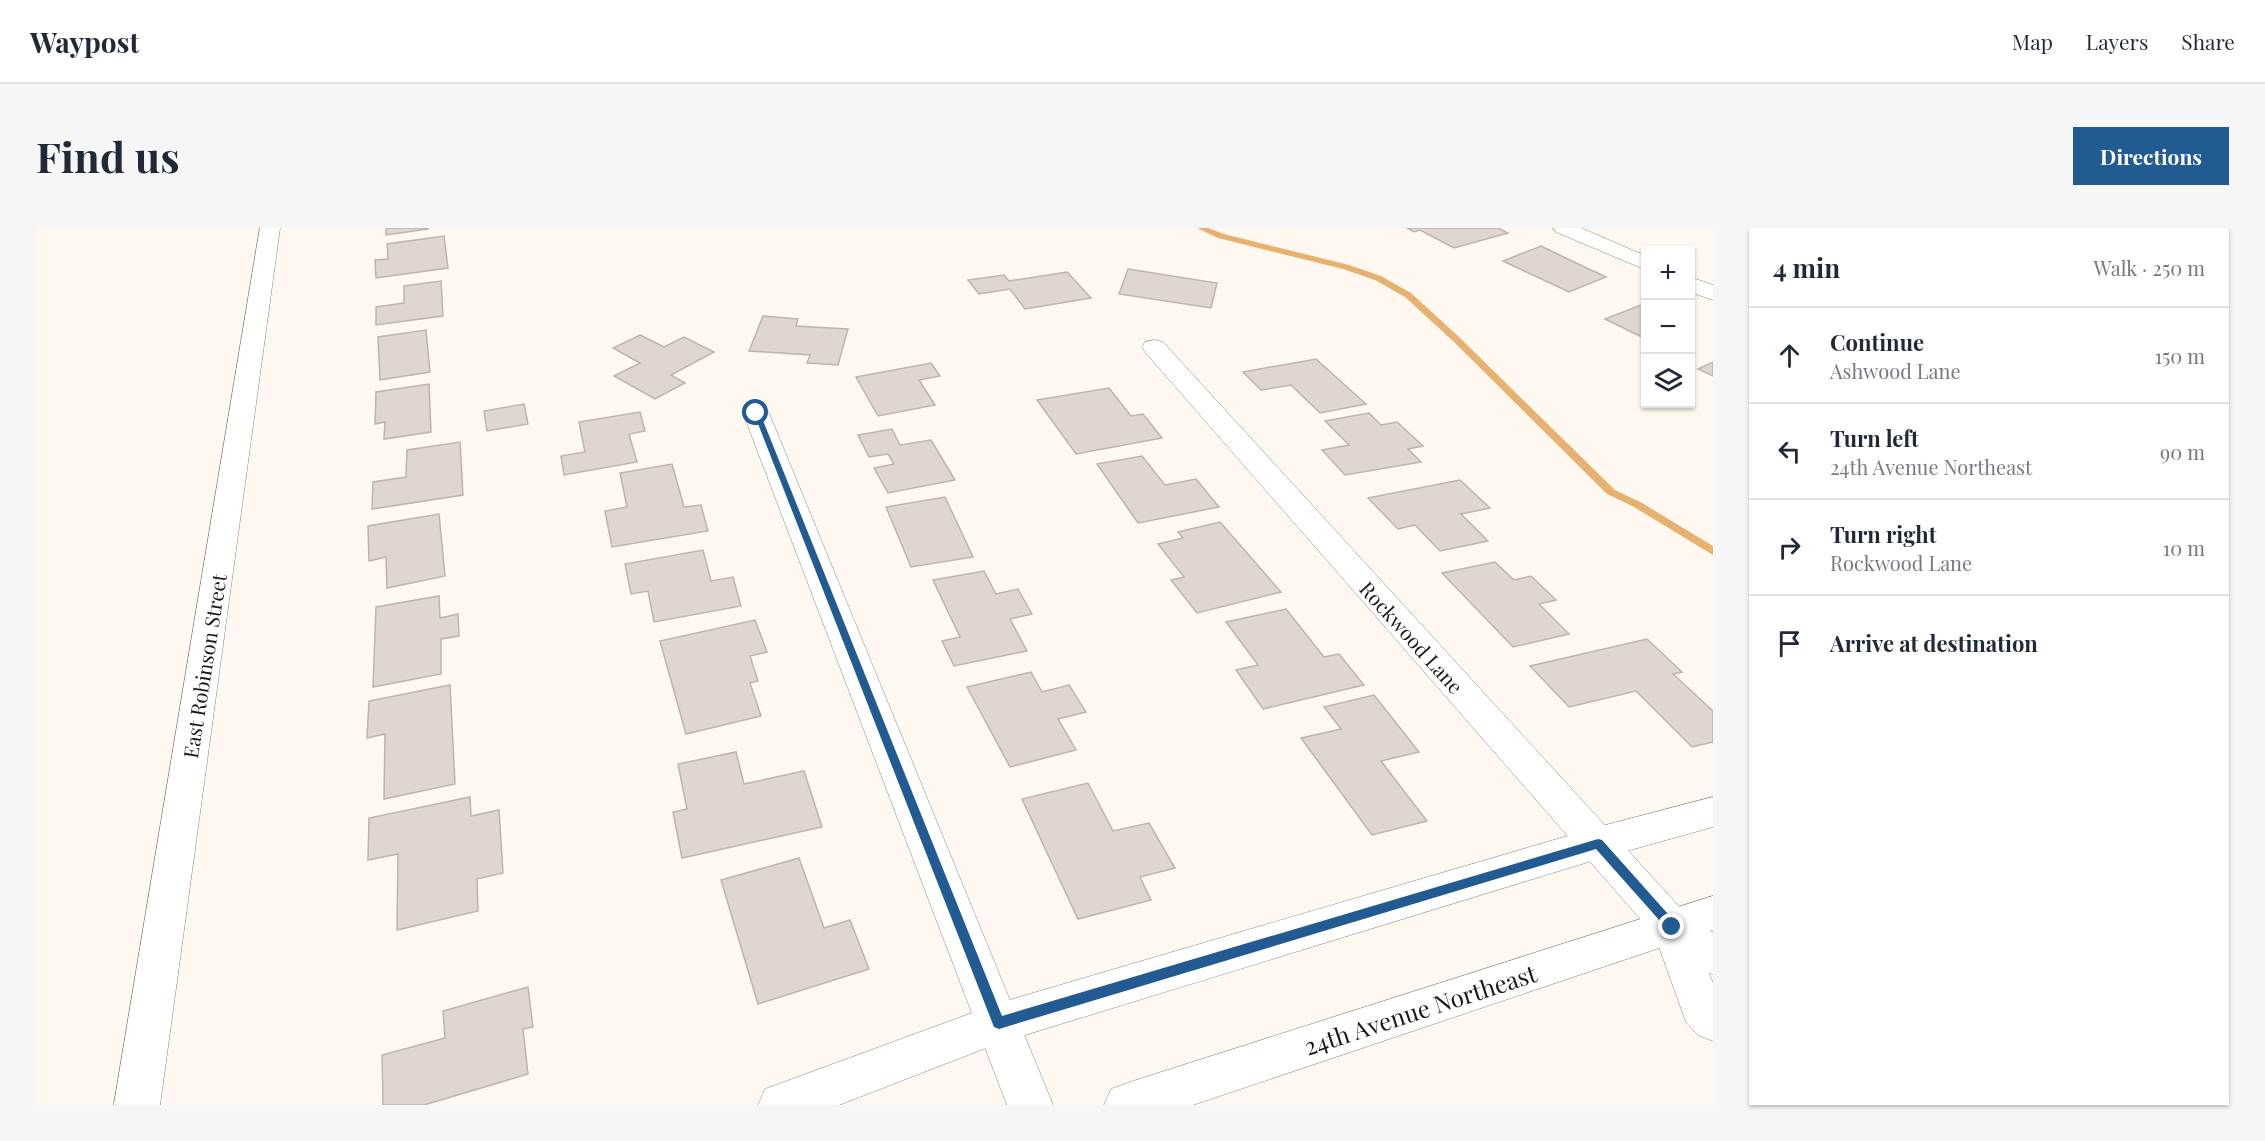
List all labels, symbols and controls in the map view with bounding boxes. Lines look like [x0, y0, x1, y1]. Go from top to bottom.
text: Waypost [30, 23, 139, 60]
text: Map [2012, 27, 2053, 55]
text: Layers [2086, 27, 2148, 55]
text: Share [2181, 27, 2235, 55]
button: Directions [2073, 127, 2229, 185]
text: Find us [36, 128, 180, 184]
map controls [1641, 246, 1695, 408]
button: + [1641, 246, 1695, 300]
text: 4 min [1773, 250, 1840, 285]
text: Walk · 250 m [2094, 254, 2205, 281]
button: − [1641, 300, 1695, 354]
text: Continue [1830, 327, 1924, 357]
icon: ahead [1773, 339, 1806, 372]
text: 150 m [2155, 342, 2205, 369]
button: layers [1641, 354, 1695, 408]
text: Ashwood Lane [1830, 357, 1961, 384]
route start [742, 399, 768, 425]
text: Turn left [1830, 423, 1919, 453]
icon: left [1773, 435, 1806, 468]
text: 90 m [2160, 438, 2205, 465]
text: 24th Avenue Northeast [1830, 453, 2032, 480]
text: Turn right [1830, 519, 1936, 549]
icon: right [1773, 531, 1806, 564]
text: 10 m [2163, 534, 2205, 561]
text: Rockwood Lane [1830, 549, 1972, 576]
street label: East Robinson Street [176, 571, 232, 760]
street label: Rockwood Lane [1354, 575, 1470, 699]
icon: arrive [1773, 627, 1806, 660]
text: Arrive at destination [1830, 628, 2038, 658]
route end [1658, 913, 1684, 939]
street label: 24th Avenue Northeast [1300, 956, 1541, 1062]

